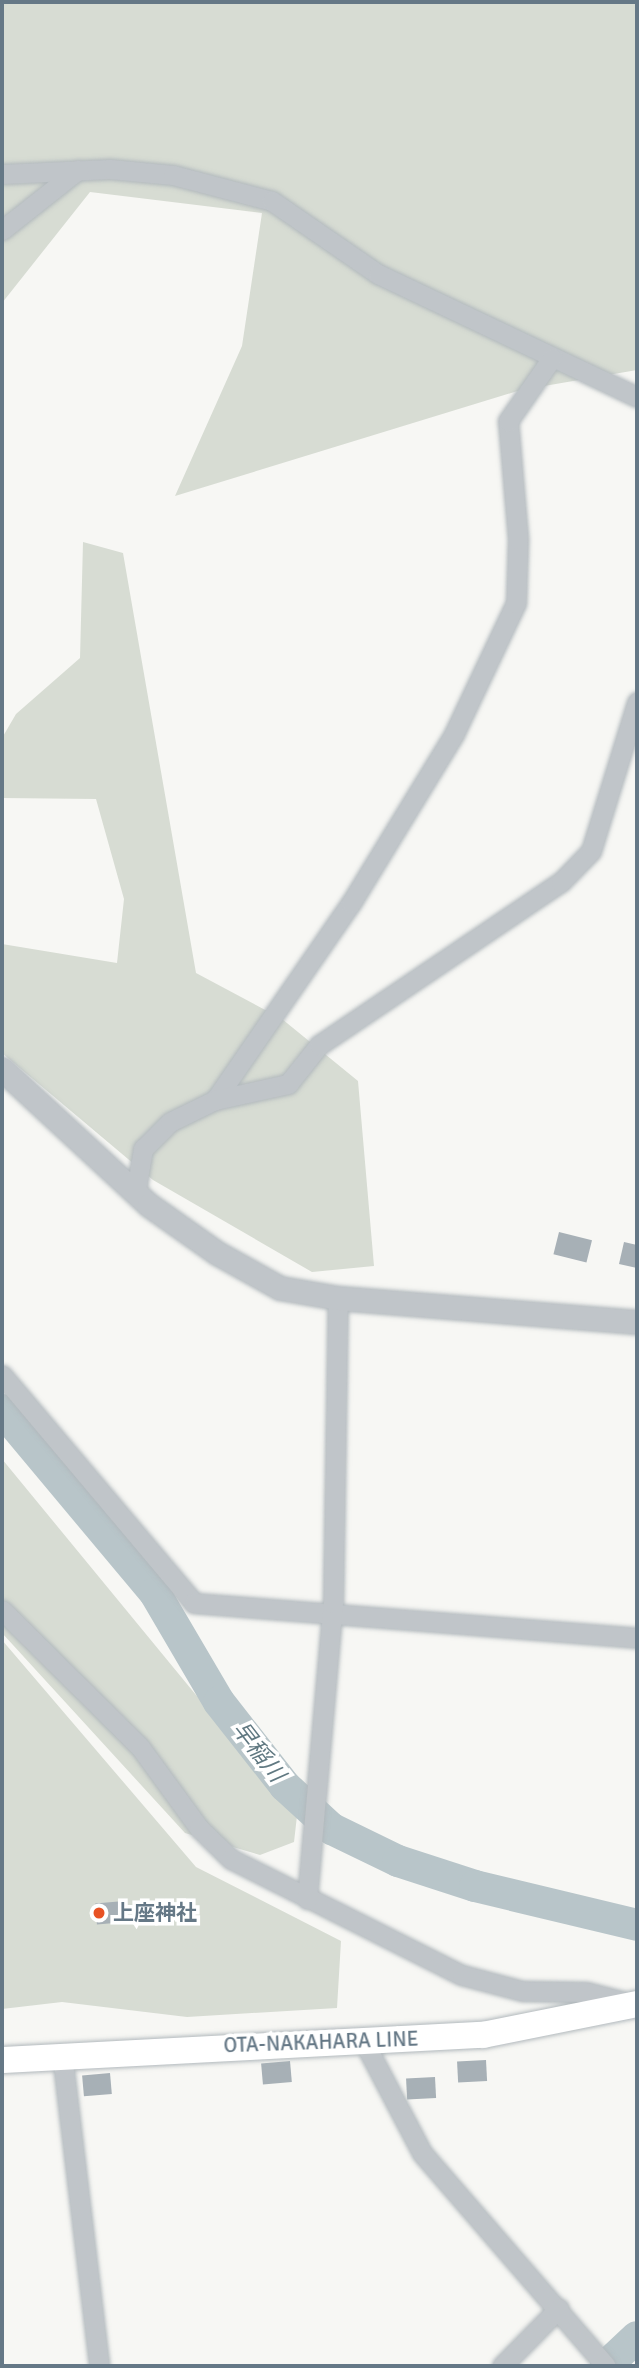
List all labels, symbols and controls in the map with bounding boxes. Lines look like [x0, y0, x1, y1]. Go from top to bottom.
water label: 早稲川 [226, 1716, 290, 1788]
place label: 上座神社 [113, 1900, 197, 1926]
marker: 上座神社 [91, 1905, 107, 1921]
street label: OTA-NAKAHARA LINE [223, 2026, 419, 2058]

